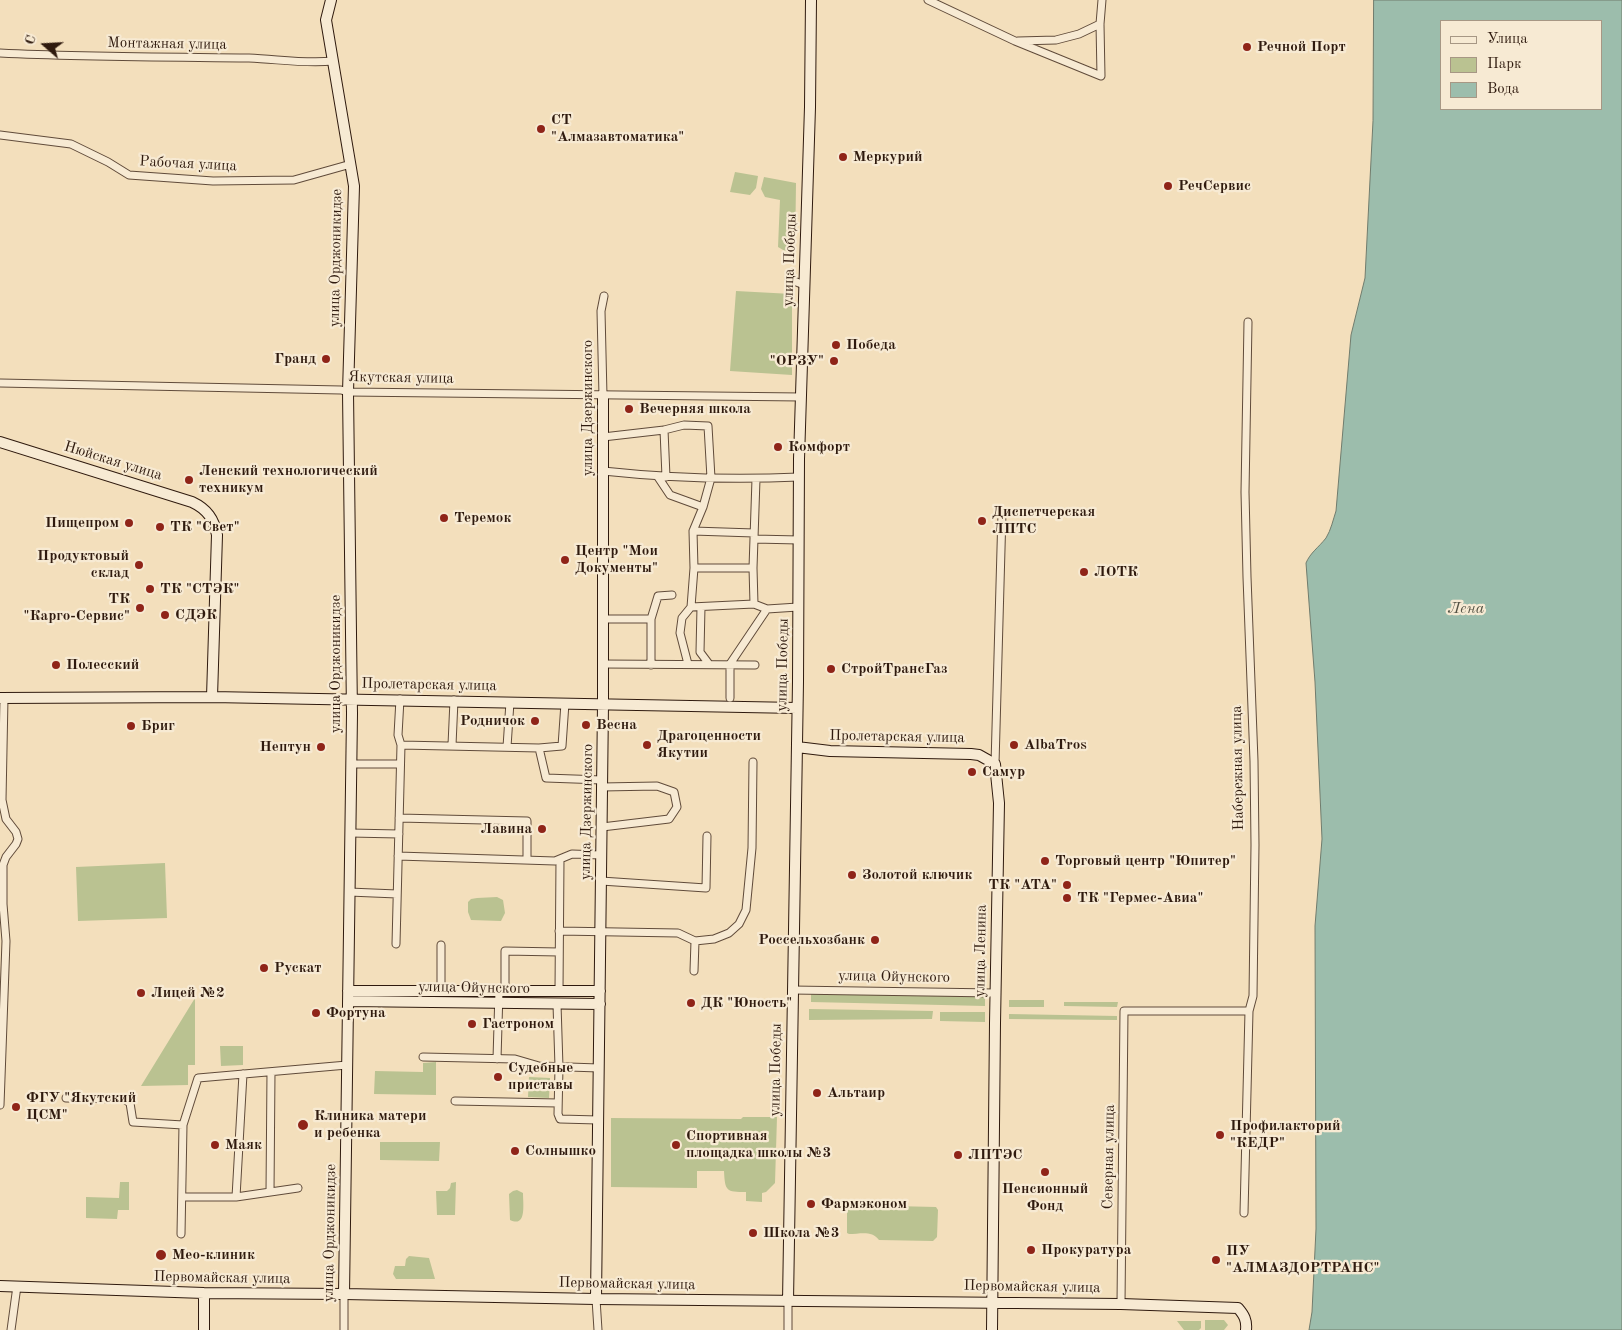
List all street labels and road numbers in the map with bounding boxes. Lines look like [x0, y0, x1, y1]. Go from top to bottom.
street label: Монтажная улица [107, 34, 227, 54]
street label: Рабочая улица [139, 152, 237, 176]
street label: улица Орджоникидзе [326, 189, 346, 327]
street label: улица Победы [779, 213, 801, 307]
street label: улица Дзержинского [579, 340, 597, 476]
street label: Якутская улица [348, 368, 454, 388]
street label: Нюйская улица [62, 438, 164, 484]
street label: улица Орджоникидзе [327, 595, 345, 733]
street label: улица Победы [773, 618, 793, 712]
street label: Пролетарская улица [361, 675, 497, 695]
street label: Набережная улица [1228, 705, 1248, 831]
street label: Пролетарская улица [829, 727, 965, 747]
street label: улица Дзержинского [577, 744, 597, 880]
street label: улица Ленина [971, 904, 991, 998]
street label: улица Ойунского [838, 967, 950, 987]
street label: улица Ойунского [418, 978, 530, 998]
street label: улица Победы [766, 1023, 786, 1117]
street label: Северная улица [1099, 1104, 1119, 1210]
street label: улица Орджоникидзе [320, 1164, 340, 1302]
street label: Первомайская улица [153, 1268, 291, 1288]
street label: Первомайская улица [558, 1274, 696, 1294]
street label: Первомайская улица [963, 1277, 1101, 1297]

